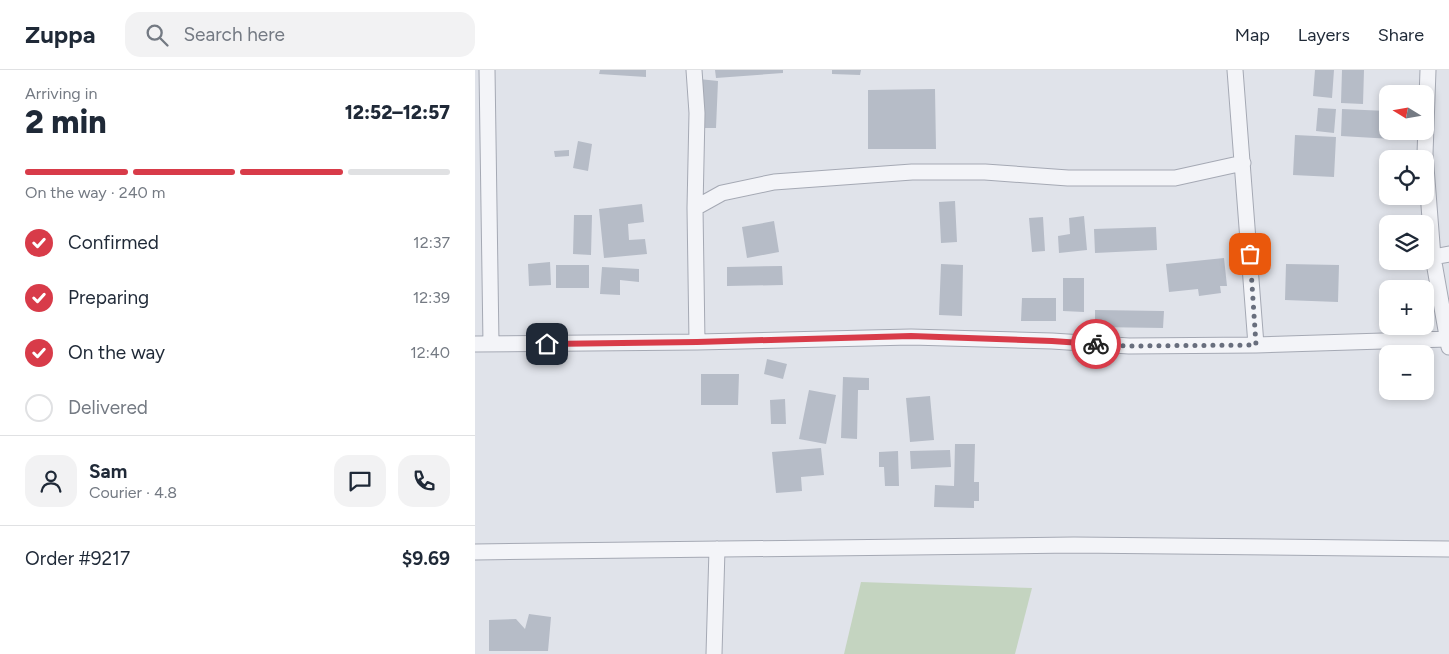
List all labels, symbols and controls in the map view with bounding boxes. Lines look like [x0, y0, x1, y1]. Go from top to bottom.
search box [125, 12, 475, 57]
text: Zuppa [25, 20, 95, 49]
icon: search [143, 21, 171, 49]
text: Search here [183, 23, 285, 46]
text: Map [1235, 24, 1270, 46]
text: Layers [1298, 24, 1350, 46]
text: Share [1378, 24, 1424, 46]
text: Arriving in [25, 84, 97, 103]
north arrow [1379, 85, 1434, 140]
map controls [1379, 85, 1434, 400]
text: 12:52–12:57 [345, 101, 450, 124]
text: 2 min [25, 103, 107, 141]
button: locate [1379, 150, 1434, 205]
text: On the way · 240 m [25, 183, 165, 202]
button: layers [1379, 215, 1434, 270]
icon: check [25, 229, 53, 257]
text: Confirmed [68, 231, 159, 254]
text: 12:37 [413, 233, 450, 252]
pin [1229, 233, 1271, 275]
icon: bag [1236, 240, 1264, 268]
button: + [1379, 280, 1434, 335]
icon: check [25, 284, 53, 312]
text: Preparing [68, 286, 149, 309]
text: 12:39 [413, 288, 450, 307]
courier [1071, 319, 1121, 369]
pin [526, 323, 568, 365]
icon: home [533, 330, 561, 358]
icon: bike [1082, 330, 1110, 358]
icon: check [25, 339, 53, 367]
text: On the way [68, 341, 165, 364]
text: 12:40 [410, 343, 450, 362]
button: − [1379, 345, 1434, 400]
text: Delivered [68, 396, 148, 419]
button: person [25, 455, 77, 507]
button: chat [334, 455, 386, 507]
button: phone [398, 455, 450, 507]
text: Sam [89, 460, 127, 483]
text: Courier · 4.8 [89, 483, 177, 502]
text: Order #9217 [25, 547, 130, 570]
text: $9.69 [402, 547, 450, 570]

